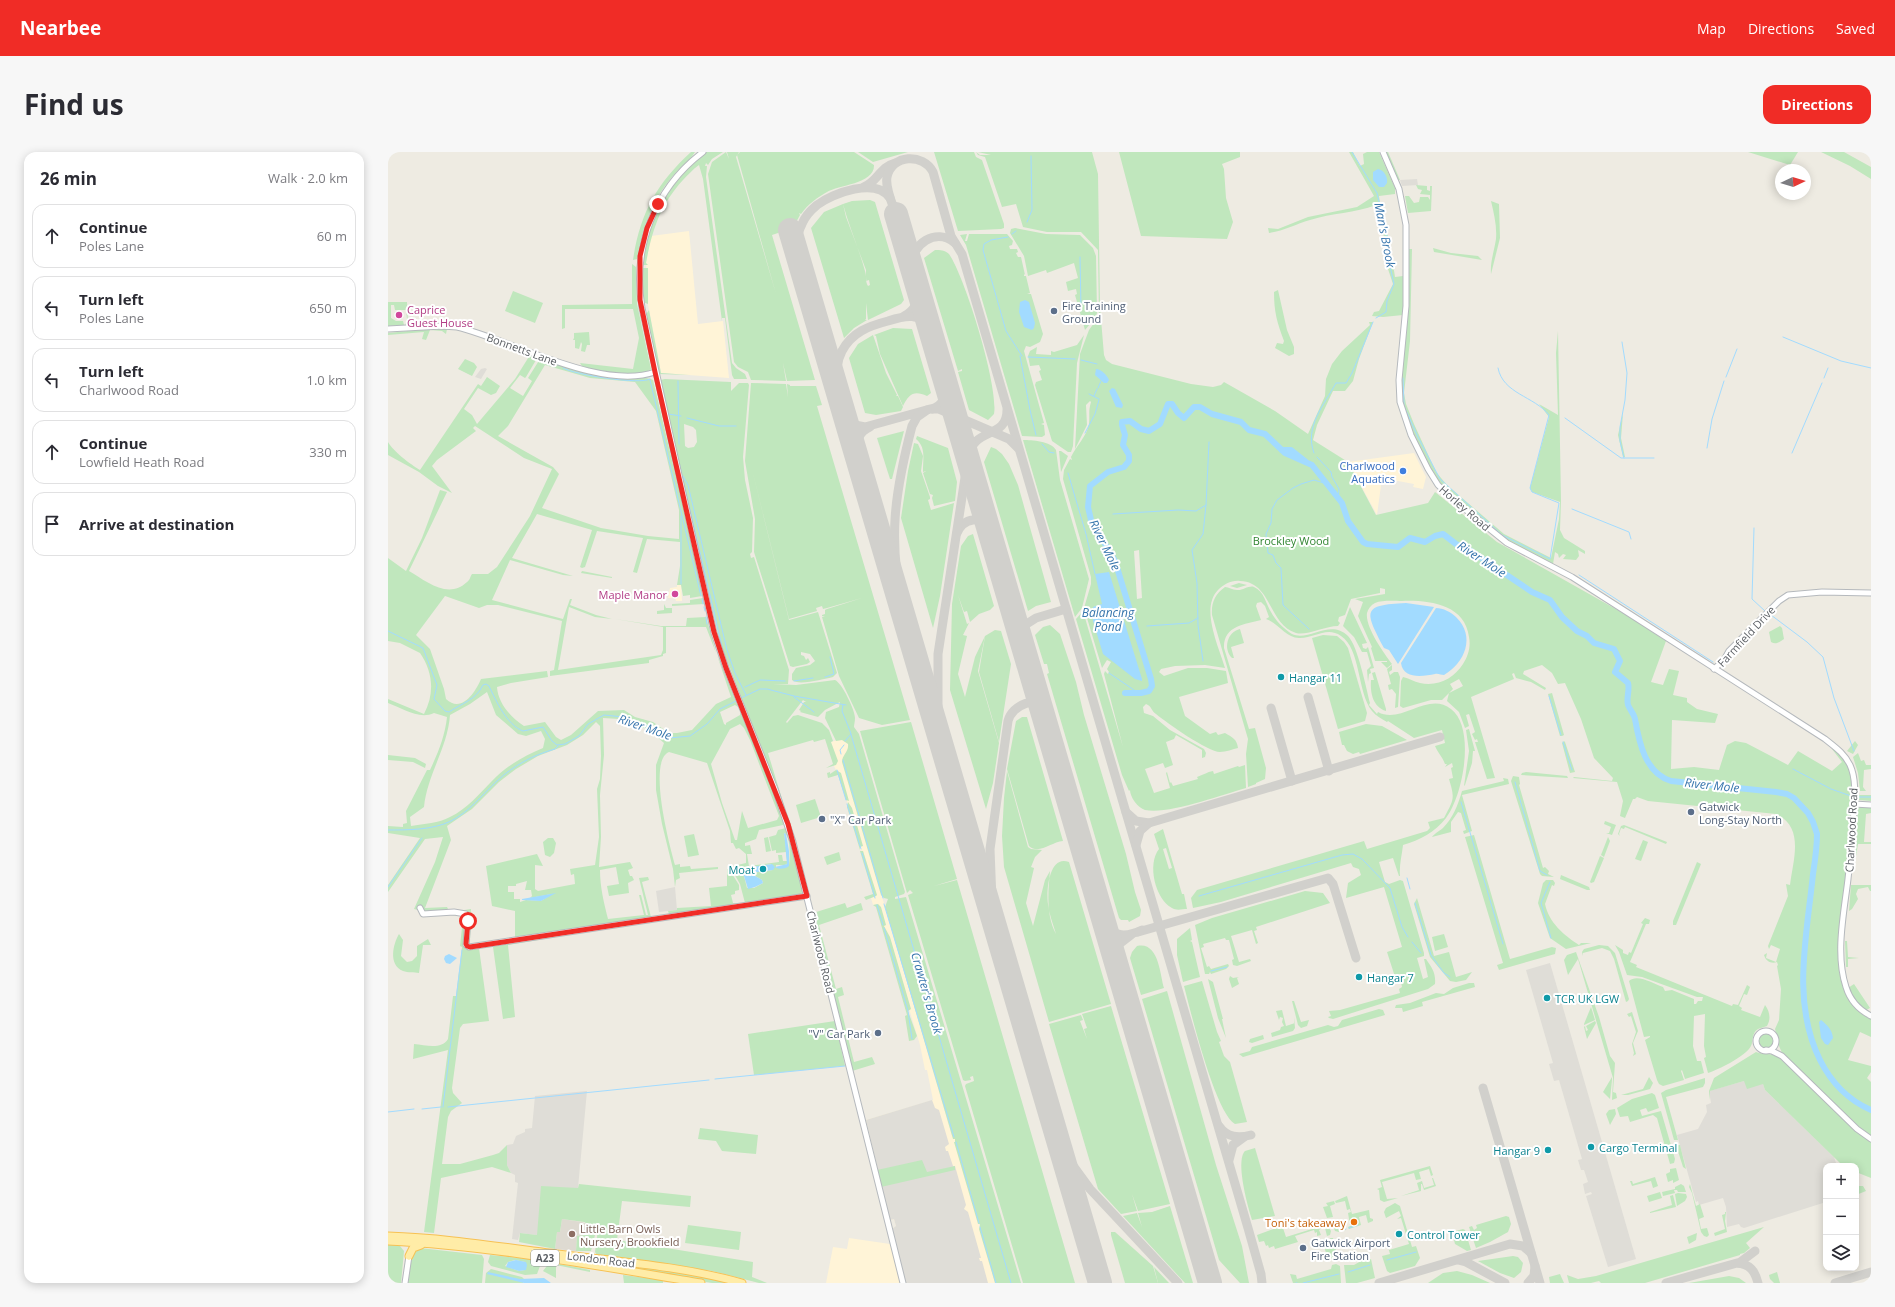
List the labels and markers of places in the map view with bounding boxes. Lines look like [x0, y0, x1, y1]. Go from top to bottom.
place label: Fire Training Ground [1062, 298, 1126, 326]
place label: Caprice Guest House [407, 302, 473, 330]
marker: Fire Training Ground [1049, 306, 1059, 316]
marker: Caprice Guest House [394, 310, 404, 320]
place label: Charlwood Aquatics [1339, 458, 1395, 486]
marker: Charlwood Aquatics [1398, 466, 1408, 476]
place label: Maple Manor [599, 587, 667, 602]
marker: Maple Manor [670, 589, 680, 599]
place label: Hangar 11 [1289, 670, 1342, 685]
marker: Hangar 11 [1276, 672, 1286, 682]
place label: Gatwick Long-Stay North [1699, 799, 1782, 827]
marker: Gatwick Long-Stay North [1686, 807, 1696, 817]
place label: "X" Car Park [830, 812, 892, 827]
marker: "X" Car Park [817, 814, 827, 824]
place label: Moat [728, 862, 755, 877]
marker: Moat [758, 864, 768, 874]
place label: Hangar 7 [1367, 970, 1414, 985]
marker: Hangar 7 [1354, 972, 1364, 982]
place label: TCR UK LGW [1555, 991, 1619, 1006]
marker: TCR UK LGW [1542, 993, 1552, 1003]
place label: "V" Car Park [808, 1026, 870, 1041]
marker: "V" Car Park [873, 1028, 883, 1038]
place label: Cargo Terminal [1599, 1140, 1677, 1155]
marker: Cargo Terminal [1586, 1142, 1596, 1152]
place label: Hangar 9 [1493, 1143, 1540, 1158]
marker: Hangar 9 [1543, 1145, 1553, 1155]
place label: Toni's takeaway [1265, 1215, 1346, 1230]
marker: Toni's takeaway [1349, 1217, 1359, 1227]
place label: Little Barn Owls Nursery, Brookfield [580, 1221, 679, 1249]
place label: Control Tower [1407, 1227, 1480, 1242]
marker: Little Barn Owls Nursery, Brookfield [567, 1229, 577, 1239]
marker: Control Tower [1394, 1229, 1404, 1239]
place label: Gatwick Airport Fire Station [1311, 1235, 1390, 1263]
marker: Gatwick Airport Fire Station [1298, 1243, 1308, 1253]

